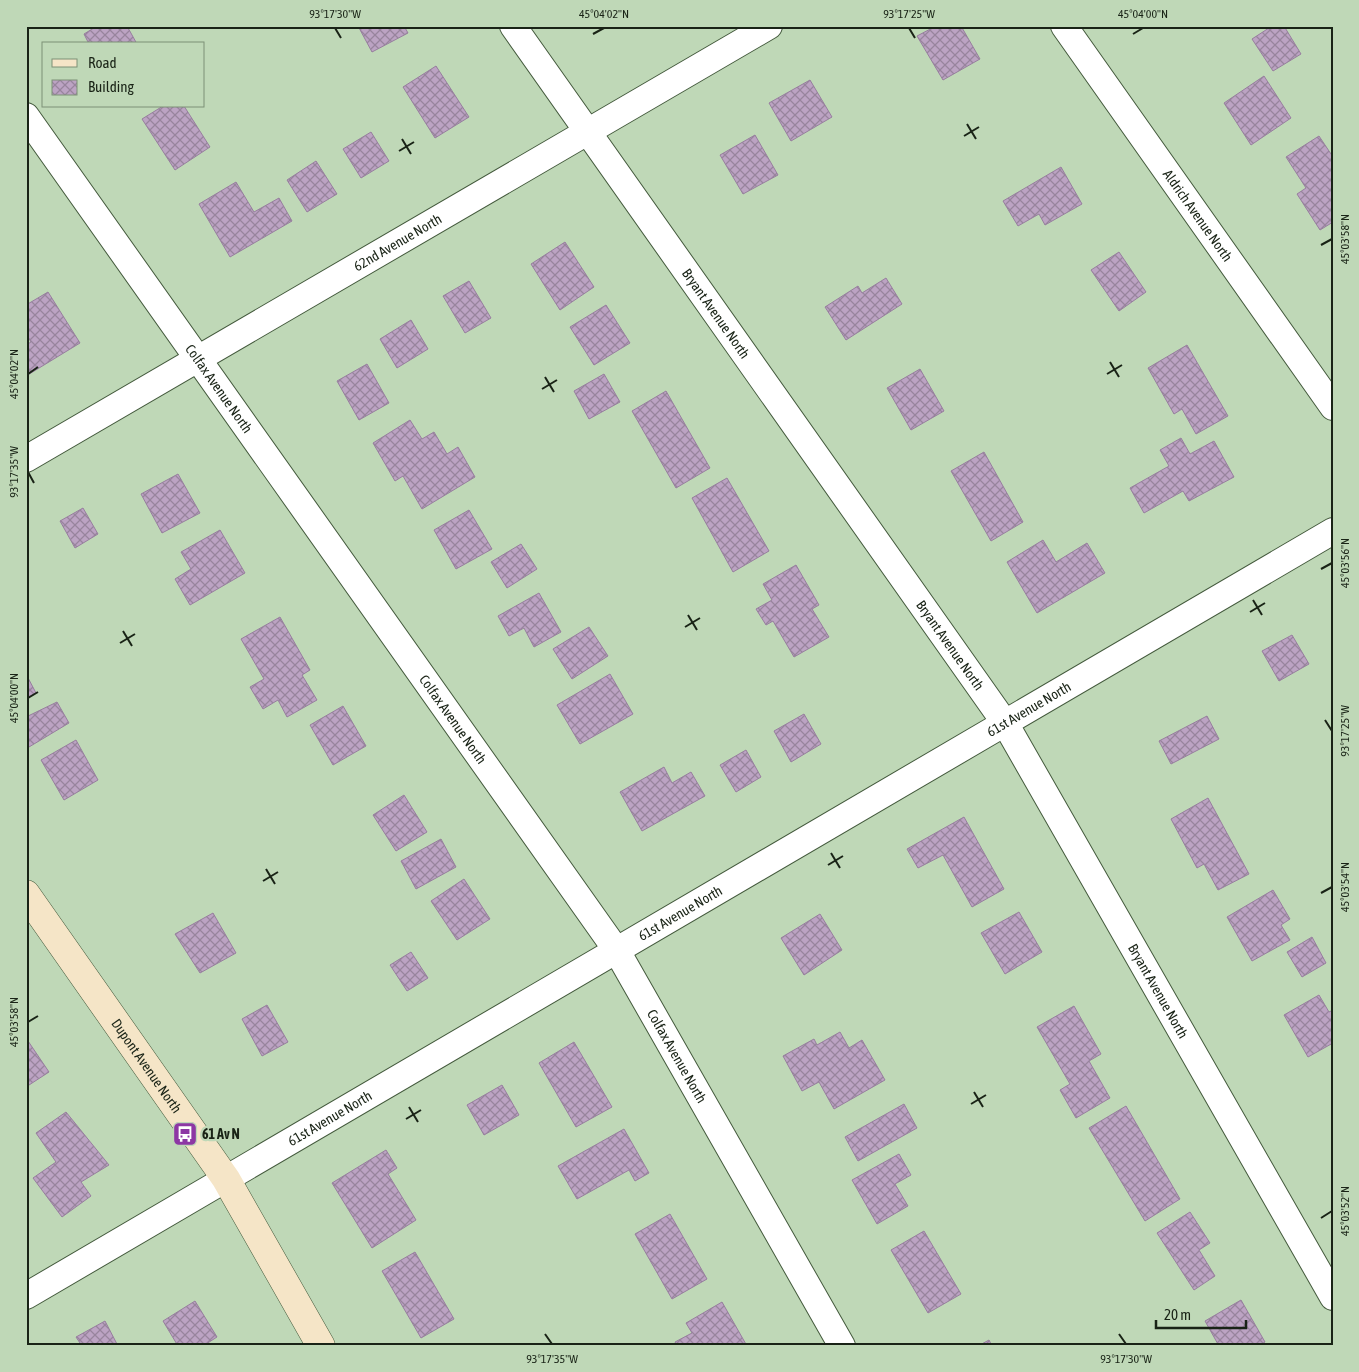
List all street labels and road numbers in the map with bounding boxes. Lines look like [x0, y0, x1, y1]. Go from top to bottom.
street label: Aldrich Avenue North [1160, 166, 1236, 265]
street label: 62nd Avenue North [351, 211, 444, 274]
street label: Bryant Avenue North [679, 266, 753, 362]
street label: Colfax Avenue North [182, 341, 256, 436]
street label: Bryant Avenue North [913, 597, 987, 693]
street label: Colfax Avenue North [416, 672, 490, 767]
street label: 61st Avenue North [984, 678, 1074, 740]
street label: 61st Avenue North [635, 882, 725, 944]
street label: Bryant Avenue North [1125, 941, 1192, 1041]
street label: Colfax Avenue North [644, 1007, 710, 1106]
street label: Dupont Avenue North [108, 1016, 185, 1116]
street label: 61st Avenue North [285, 1087, 375, 1149]

